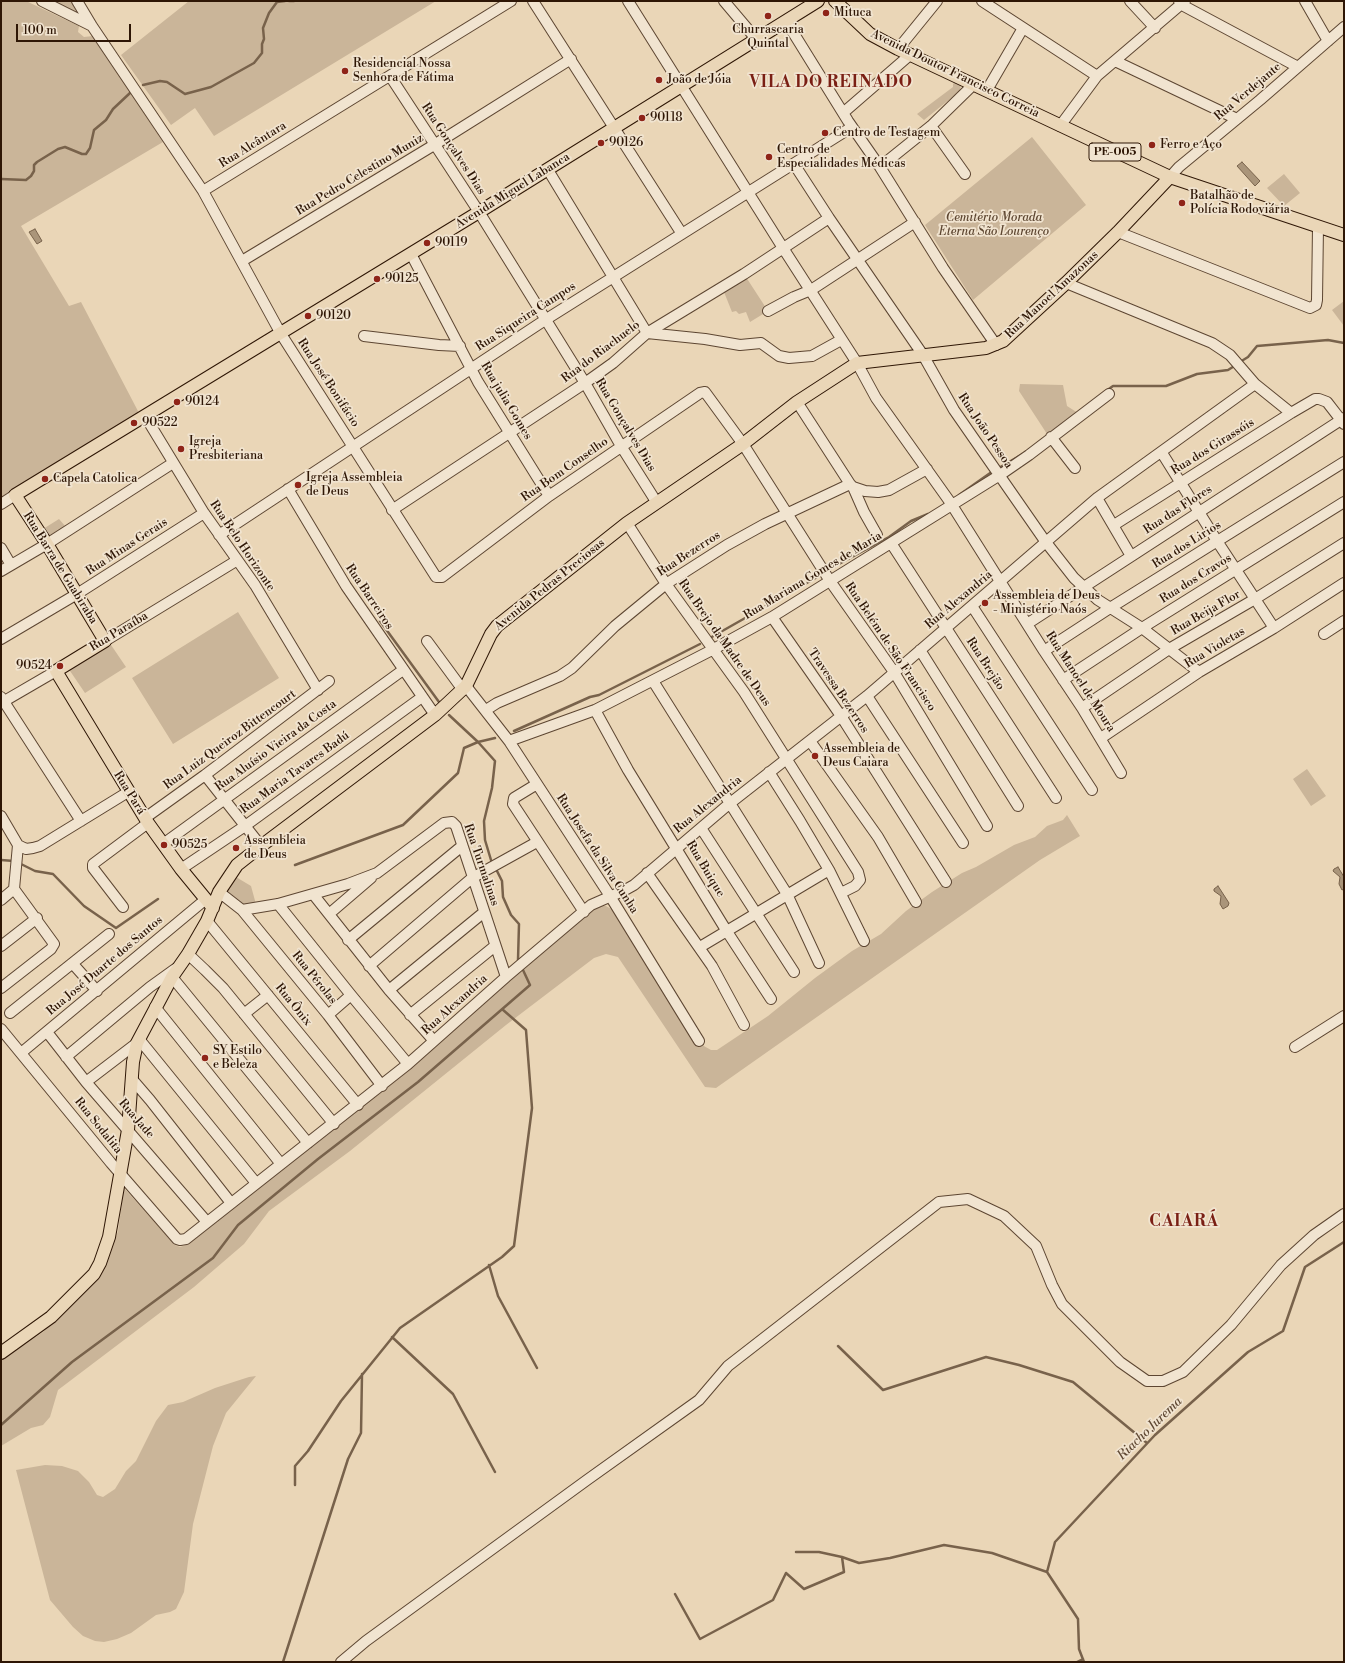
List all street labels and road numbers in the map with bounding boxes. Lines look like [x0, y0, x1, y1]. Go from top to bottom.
street label: Avenida Doutor Francisco Correia [868, 27, 1042, 121]
street label: Rua Verdejante [1212, 60, 1284, 124]
street label: Rua Gonçalves Dias [418, 100, 488, 198]
street label: Rua Alcântara [217, 119, 289, 171]
street label: Rua Pedro Celestino Muniz [294, 131, 426, 219]
road number: PE-005 [1089, 143, 1141, 161]
street label: Avenida Miguel Labanca [453, 150, 573, 232]
street label: Rua Manoel Amazonas [1002, 248, 1102, 342]
street label: Rua Siqueira Campos [473, 279, 579, 355]
street label: Rua do Riachuelo [559, 318, 643, 386]
street label: Rua José Bonifácio [294, 336, 362, 430]
street label: Rua julia Gomes [477, 360, 535, 442]
street label: Rua Gonçalves Dias [591, 376, 659, 474]
street label: Rua João Pessoa [955, 391, 1015, 471]
street label: Rua dos Girassóis [1169, 416, 1257, 478]
street label: Rua Bom Conselho [519, 435, 611, 505]
street label: Rua das Flores [1141, 482, 1215, 538]
street label: Rua Belo Horizonte [206, 498, 278, 594]
street label: Rua Barra de Guabiraba [20, 509, 100, 627]
street label: Rua Minas Gerais [83, 515, 171, 579]
street label: Rua dos Lirios [1150, 518, 1224, 572]
street label: Rua Bezerros [655, 528, 723, 580]
street label: Rua Mariana Gomes de Maria [741, 529, 885, 623]
street label: Avenida Pedras Preciosas [492, 536, 608, 634]
street label: Rua dos Cravos [1157, 551, 1235, 607]
street label: Rua Barreiros [342, 562, 396, 632]
street label: Rua Alexandria [922, 568, 996, 632]
street label: Rua Brejo da Madre de Deus [675, 577, 773, 709]
street label: Rua Belém de São Francisco [841, 580, 939, 714]
street label: Rua Beija Flor [1169, 587, 1243, 639]
street label: Rua Paraíba [87, 609, 151, 655]
street label: Rua Violetas [1182, 624, 1248, 672]
street label: Rua Manoel de Moura [1042, 629, 1118, 735]
street label: Rua Brejão [963, 635, 1007, 693]
street label: Travessa Bezerros [804, 646, 872, 736]
street label: Rua Luiz Queiroz Bittencourt [161, 687, 299, 793]
street label: Rua Aluísio Vieira da Costa [213, 697, 339, 795]
street label: Rua Maria Tavares Badú [238, 729, 352, 817]
street label: Rua Pará [110, 769, 148, 817]
street label: Rua Alexandria [671, 773, 745, 837]
street label: Rua Josefa da Silva Cunha [553, 792, 641, 916]
street label: Rua Turmalinas [460, 822, 502, 908]
street label: Rua Buique [683, 838, 727, 900]
street label: Rua José Duarte dos Santos [44, 913, 166, 1019]
street label: Rua Pérolas [288, 949, 340, 1007]
street label: Rua Alexandria [419, 972, 491, 1038]
street label: Rua Ônix [272, 981, 314, 1029]
street label: Rua Sodalita [71, 1095, 125, 1157]
street label: Rua Jade [115, 1096, 157, 1142]

